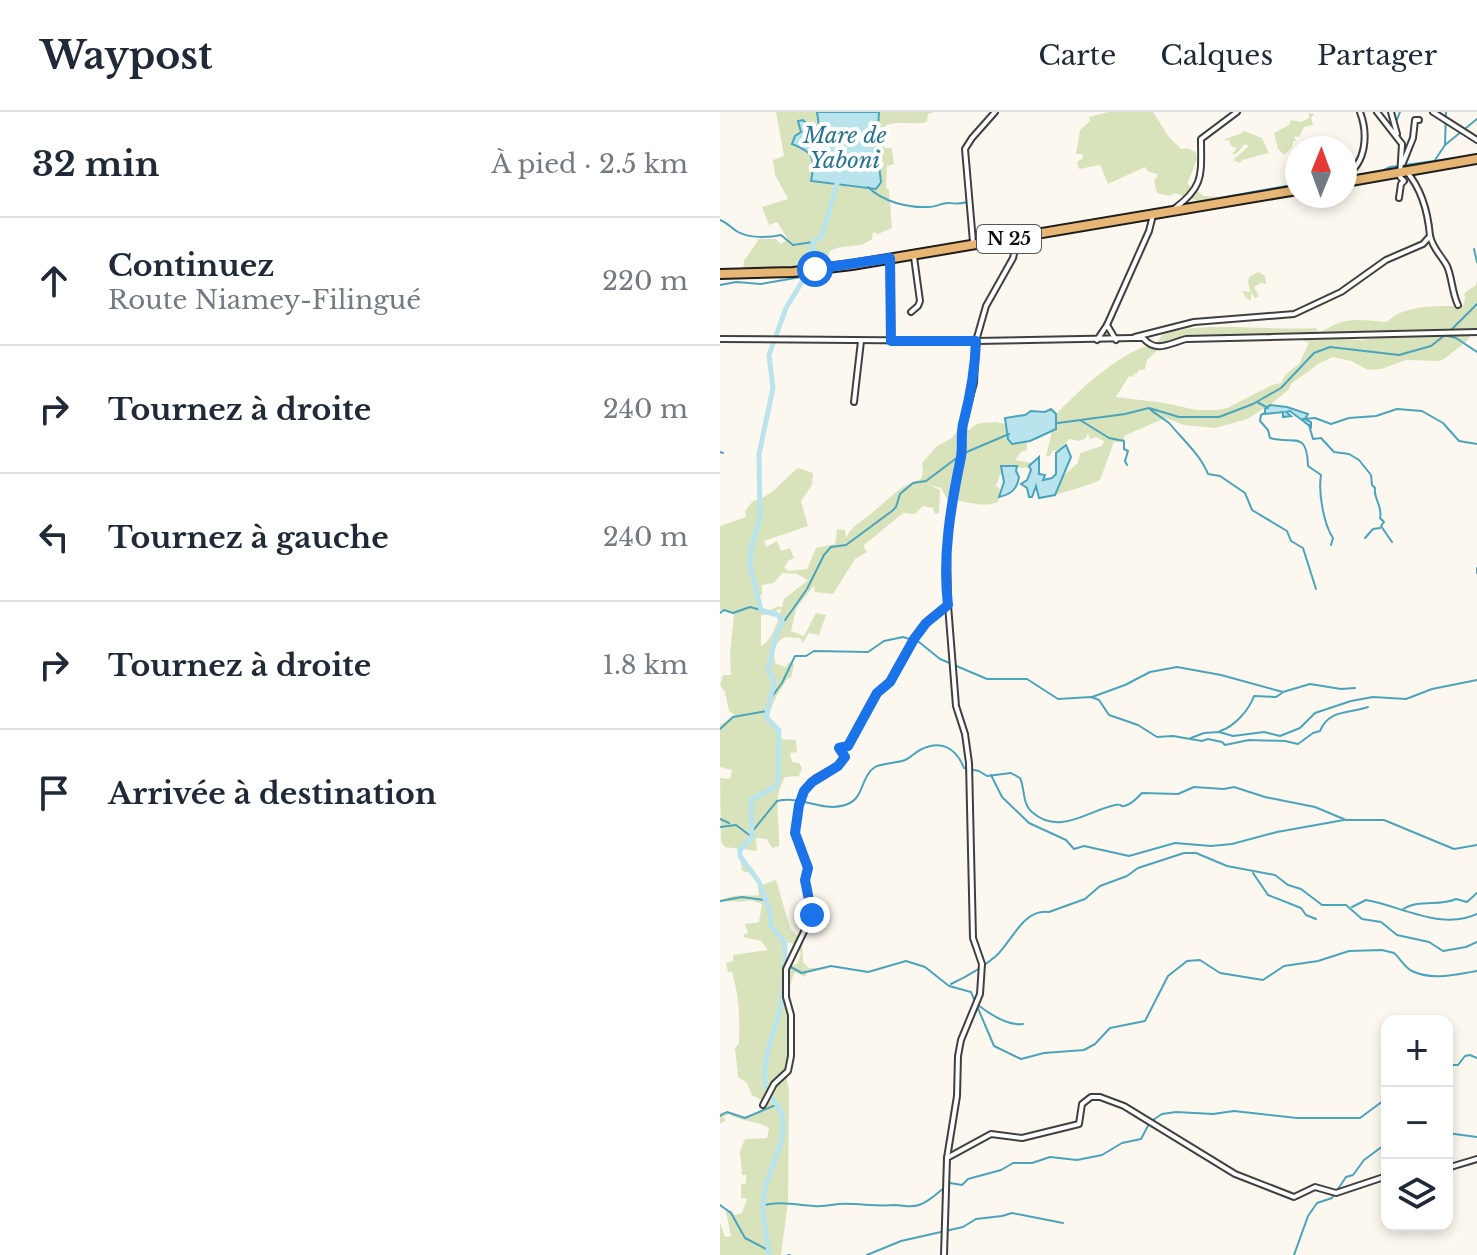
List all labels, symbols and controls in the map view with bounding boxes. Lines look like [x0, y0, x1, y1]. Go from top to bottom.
text: Waypost [40, 32, 213, 79]
text: Carte [1038, 38, 1116, 73]
text: Calques [1160, 38, 1273, 73]
text: Partager [1317, 38, 1437, 73]
water label: Mare de Yaboni [802, 122, 887, 174]
north arrow [1285, 136, 1357, 208]
text: 32 min [32, 143, 159, 185]
text: À pied · 2.5 km [491, 148, 688, 180]
road number: N 25 [977, 225, 1041, 253]
text: Continuez [108, 247, 274, 284]
route start [797, 251, 833, 287]
icon: ahead [32, 259, 76, 303]
text: 220 m [602, 265, 688, 297]
text: Route Niamey-Filingué [108, 284, 421, 316]
icon: right [32, 387, 76, 431]
text: Tournez à droite [108, 391, 371, 428]
text: 240 m [603, 393, 688, 425]
icon: left [32, 515, 76, 559]
text: Tournez à gauche [108, 519, 389, 556]
text: 240 m [603, 521, 688, 553]
icon: right [32, 643, 76, 687]
text: Tournez à droite [108, 647, 371, 684]
text: 1.8 km [602, 649, 688, 681]
icon: arrive [32, 771, 76, 815]
text: Arrivée à destination [108, 775, 437, 812]
route end [794, 897, 830, 933]
map controls [1381, 1015, 1453, 1231]
button: + [1381, 1015, 1453, 1087]
button: − [1381, 1087, 1453, 1159]
button: layers [1381, 1159, 1453, 1231]

